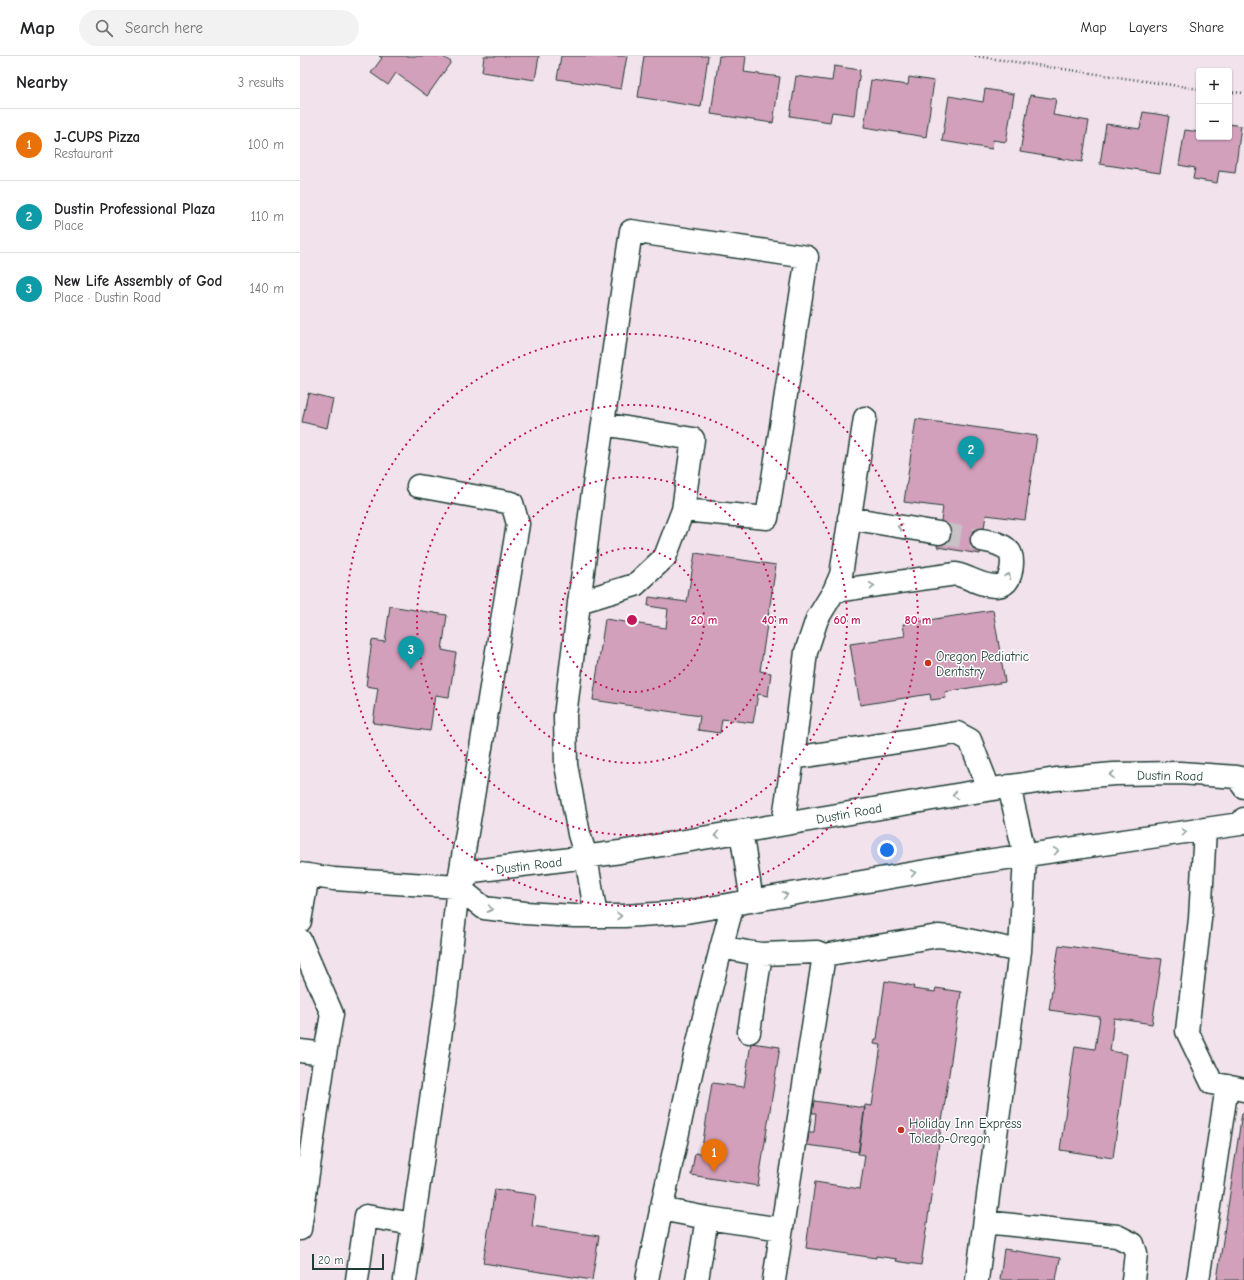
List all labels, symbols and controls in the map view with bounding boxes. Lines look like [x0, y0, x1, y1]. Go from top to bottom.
search box [79, 10, 359, 46]
text: Map [20, 17, 55, 39]
icon: search [93, 17, 115, 39]
text: Search here [125, 19, 203, 37]
text: Map [1080, 19, 1107, 36]
text: Layers [1129, 19, 1167, 36]
text: Share [1189, 19, 1224, 36]
map controls [1196, 68, 1232, 140]
button: + [1196, 68, 1232, 104]
text: Nearby [16, 73, 67, 92]
text: 3 results [238, 75, 284, 90]
button: − [1196, 104, 1232, 140]
text: J-CUPS Pizza [54, 128, 140, 146]
text: 1 [26, 137, 32, 152]
text: 100 m [248, 137, 284, 152]
text: Restaurant [54, 146, 113, 161]
text: Dustin Professional Plaza [54, 200, 215, 218]
text: 2 [26, 209, 32, 224]
text: 110 m [251, 209, 284, 224]
text: Place [54, 218, 84, 233]
text: New Life Assembly of God [54, 272, 222, 290]
text: 3 [26, 281, 32, 296]
text: 140 m [250, 281, 284, 296]
text: Place · Dustin Road [54, 290, 161, 305]
pin: 2 [958, 436, 984, 469]
one-way arrow [897, 523, 903, 532]
one-way arrow [1003, 573, 1011, 580]
one-way arrow [869, 582, 875, 591]
centre of rings [625, 613, 639, 627]
text: 20 m [691, 613, 717, 627]
text: 40 m [762, 613, 788, 627]
text: 60 m [834, 613, 860, 627]
text: 80 m [905, 613, 931, 627]
pin: 3 [398, 636, 424, 669]
place label: Oregon Pediatric Dentistry [936, 649, 1029, 679]
marker: Oregon Pediatric Dentistry [923, 658, 933, 668]
street label: Dustin Road [1137, 767, 1203, 784]
one-way arrow [1109, 770, 1115, 779]
one-way arrow [952, 790, 959, 798]
street label: Dustin Road [815, 800, 883, 827]
one-way arrow [1181, 828, 1187, 837]
one-way arrow [714, 831, 720, 839]
your location [877, 840, 897, 860]
one-way arrow [1053, 847, 1059, 856]
street label: Dustin Road [495, 854, 563, 877]
one-way arrow [910, 869, 916, 878]
one-way arrow [782, 891, 788, 900]
one-way arrow [486, 904, 493, 912]
one-way arrow [616, 912, 622, 920]
place label: Holiday Inn Express Toledo-Oregon [909, 1116, 1022, 1146]
marker: Holiday Inn Express Toledo-Oregon [896, 1125, 906, 1135]
pin: 1 [701, 1139, 727, 1172]
scale bar [312, 1252, 384, 1271]
text: 20 m [318, 1254, 343, 1267]

